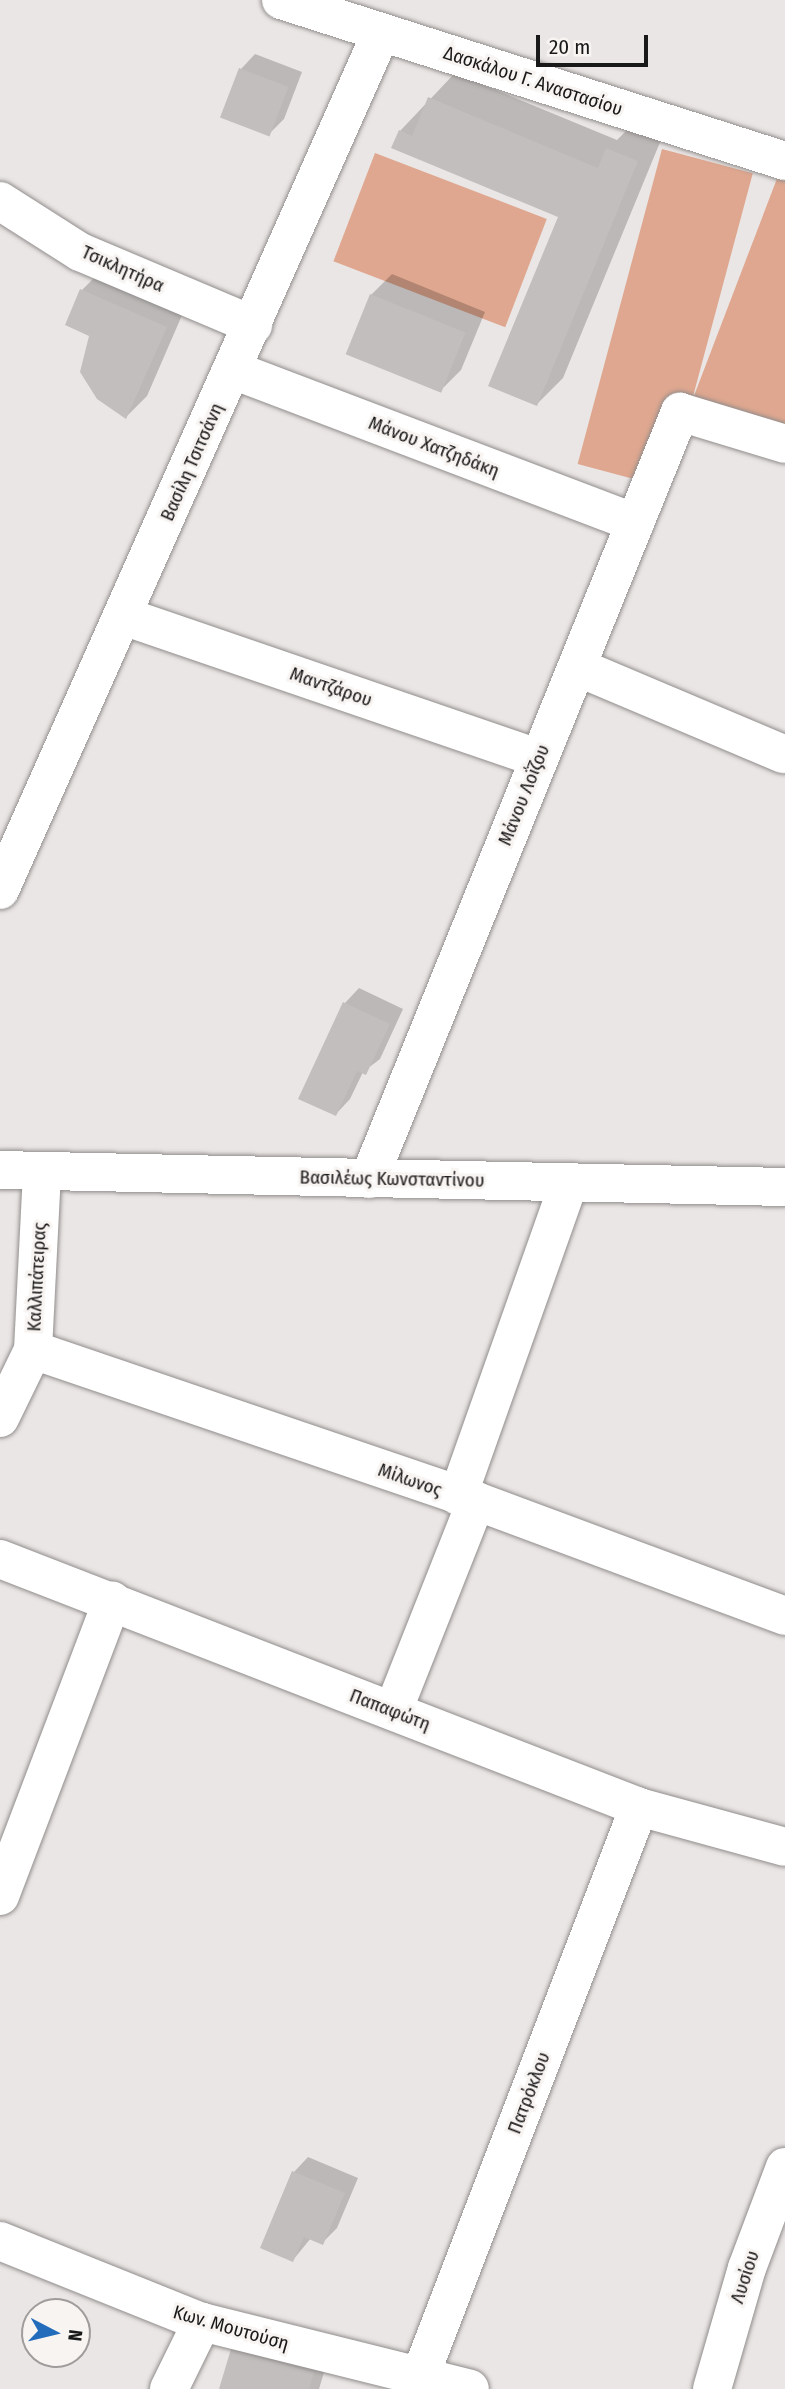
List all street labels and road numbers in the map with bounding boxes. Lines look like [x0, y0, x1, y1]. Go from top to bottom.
street label: Δασκάλου Γ. Αναστασίου [441, 41, 625, 121]
street label: Τσικλητήρα [78, 241, 168, 297]
street label: Βασίλη Τσιτσάνη [156, 399, 228, 525]
street label: Μάνου Χατζηδάκη [365, 412, 503, 482]
street label: Μαντζάρου [287, 662, 375, 712]
street label: Μάνου Λοΐζου [493, 741, 555, 849]
street label: Βασιλέως Κωνσταντίνου [299, 1166, 485, 1192]
street label: Καλλιπάτειρας [23, 1222, 51, 1332]
street label: Μίλωνος [375, 1458, 445, 1502]
street label: Παπαφώτη [346, 1684, 434, 1736]
street label: Πατρόκλου [503, 2049, 555, 2137]
street label: Λυσίου [726, 2248, 764, 2306]
street label: Κων. Μουτούση [171, 2301, 291, 2355]

